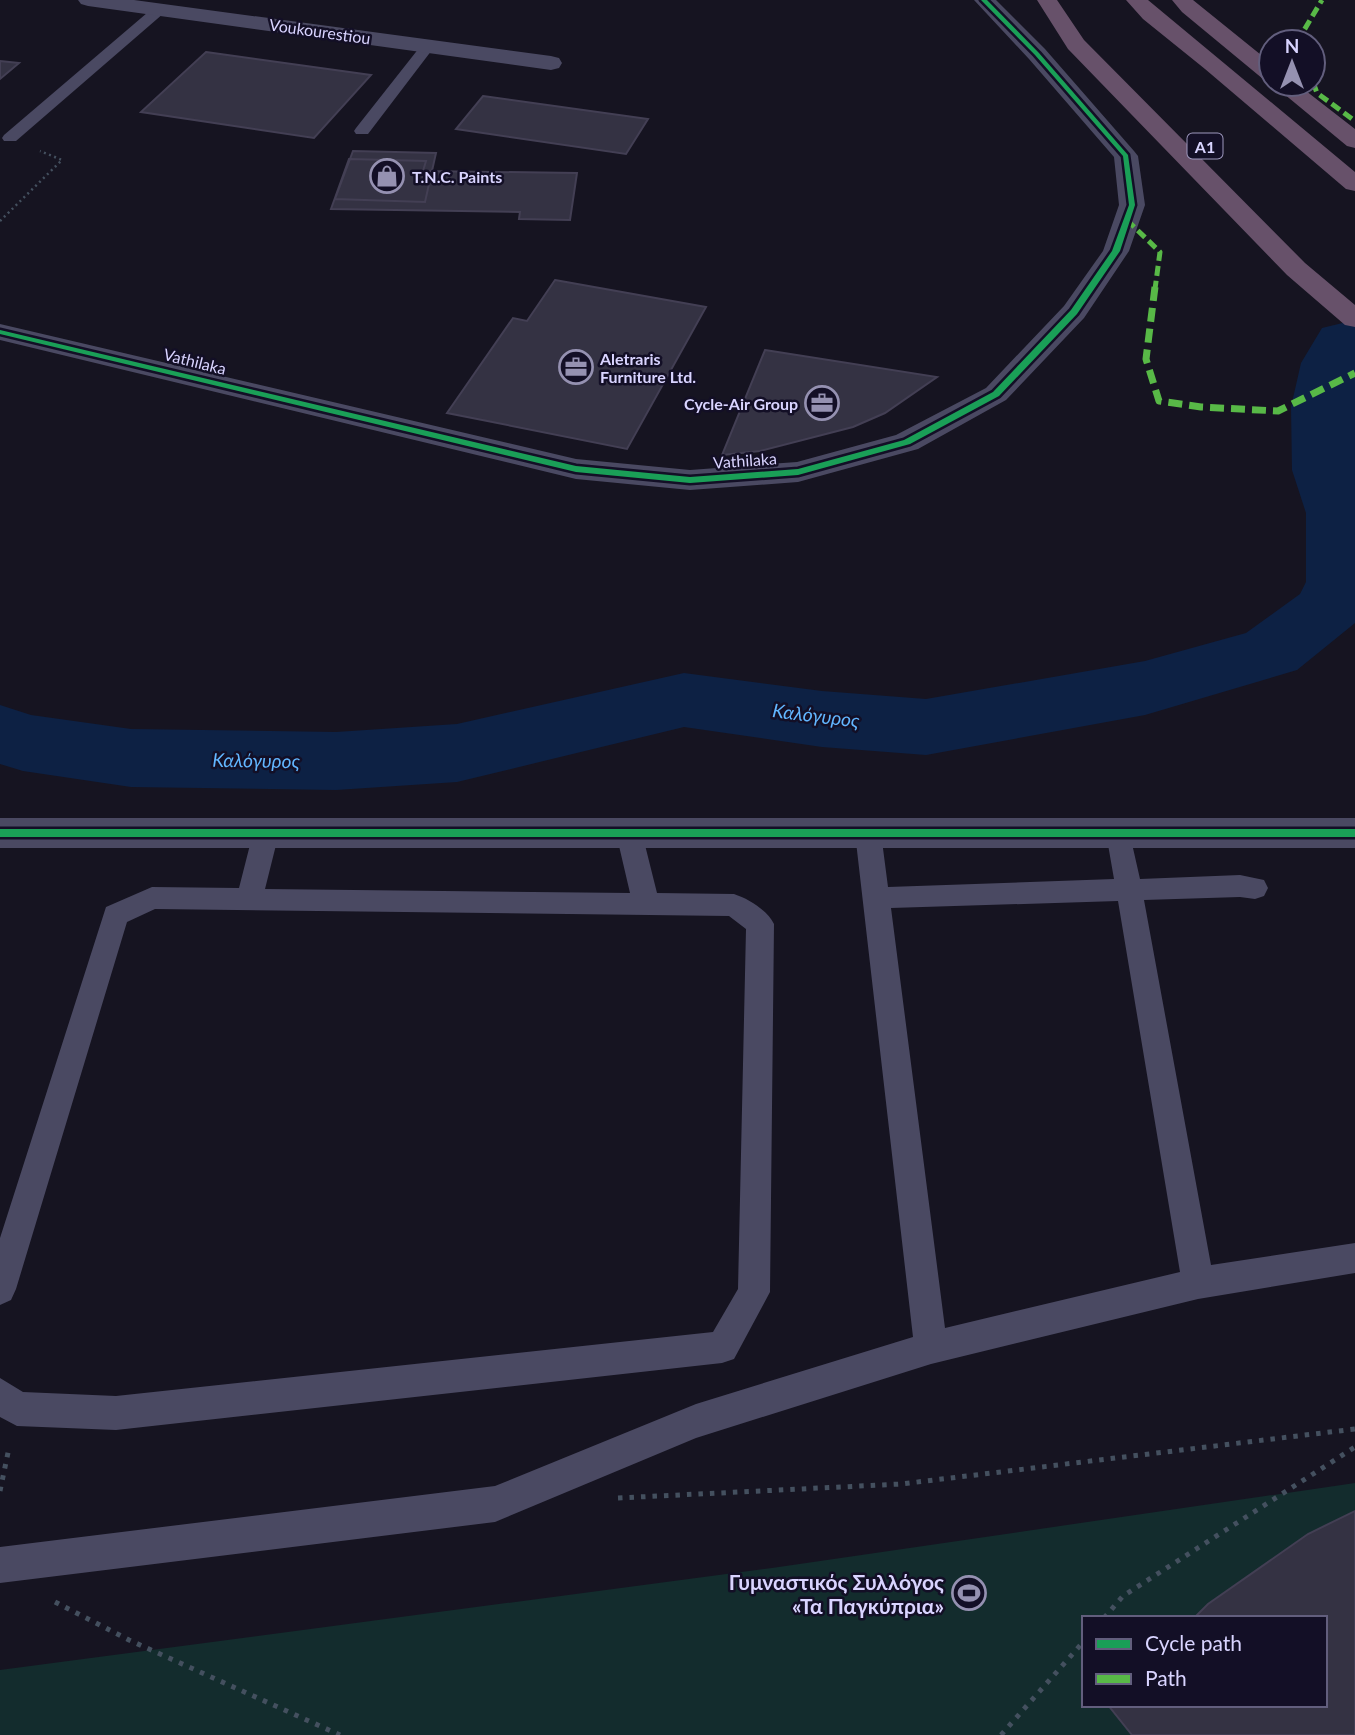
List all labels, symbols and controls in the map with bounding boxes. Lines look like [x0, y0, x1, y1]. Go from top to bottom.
street label: Voukourestiou [268, 14, 372, 48]
north arrow [1257, 28, 1327, 98]
text: N [1285, 34, 1299, 57]
road number: A1 [1188, 134, 1222, 158]
shop icon: T.N.C. Paints [368, 157, 406, 195]
place label: T.N.C. Paints [412, 167, 502, 186]
street label: Vathilaka [162, 344, 228, 378]
office icon: Aletraris Furniture Ltd. [557, 348, 595, 386]
place label: Aletraris Furniture Ltd. [599, 349, 696, 386]
office icon: Cycle-Air Group [803, 384, 841, 422]
place label: Cycle-Air Group [684, 394, 798, 413]
street label: Vathilaka [713, 448, 777, 472]
water label: Καλόγυρος [771, 698, 862, 732]
water label: Καλόγυρος [212, 748, 301, 772]
place label: Γυμναστικός Συλλόγος «Τα Παγκύπρια» [729, 1569, 944, 1618]
sports icon: Γυμναστικός Συλλόγος «Τα Παγκύπρια» [950, 1574, 988, 1612]
legend [1082, 1616, 1327, 1707]
text: Cycle path [1145, 1630, 1242, 1655]
text: Path [1145, 1665, 1187, 1690]

